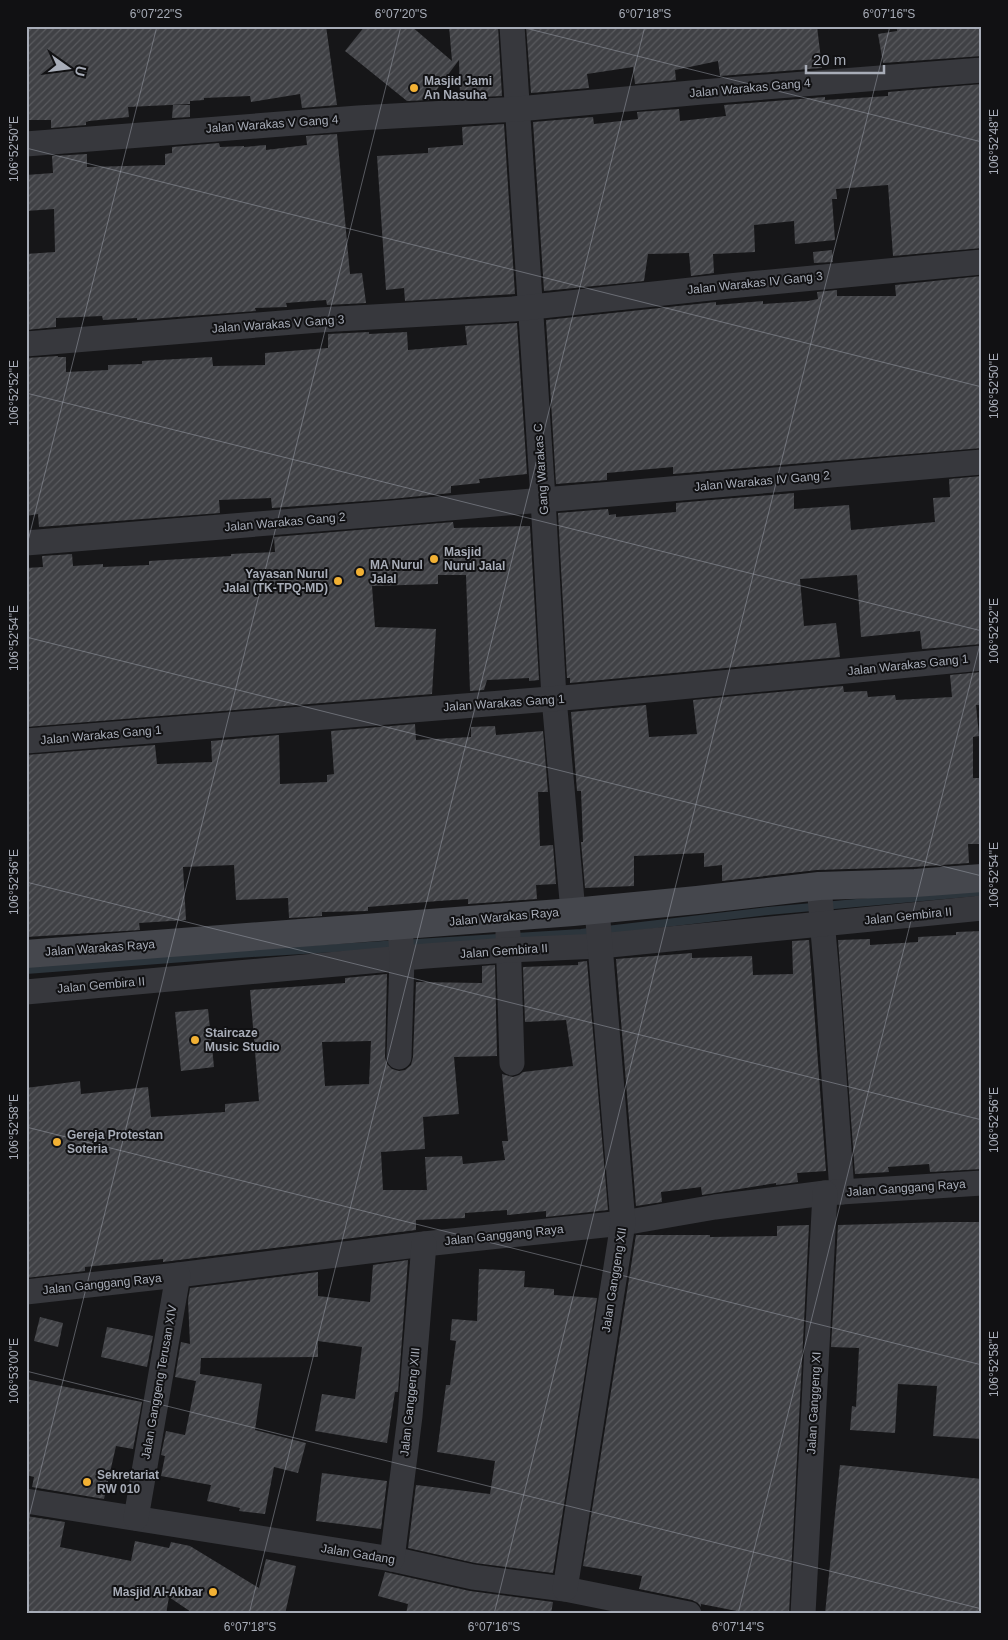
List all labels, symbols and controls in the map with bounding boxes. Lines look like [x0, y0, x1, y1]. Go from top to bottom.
text: 6°07'22"S [130, 7, 182, 21]
text: 6°07'20"S [375, 7, 427, 21]
text: 6°07'18"S [619, 7, 671, 21]
text: 6°07'16"S [863, 7, 915, 21]
north arrow [42, 42, 92, 92]
scale bar [806, 42, 883, 74]
text: 20 m [813, 51, 846, 68]
text: U [72, 64, 90, 78]
place label: Masjid Jami An Nasuha [424, 74, 492, 102]
street label: Jalan Warakas Gang 4 [689, 76, 812, 100]
marker: Masjid Jami An Nasuha [408, 82, 420, 94]
text: 106°52'48"E [987, 109, 1001, 175]
street label: Jalan Warakas V Gang 4 [205, 112, 339, 136]
text: 106°52'50"E [7, 116, 21, 182]
street label: Jalan Warakas IV Gang 3 [686, 269, 824, 297]
street label: Jalan Warakas V Gang 3 [211, 312, 345, 336]
text: 106°52'50"E [987, 353, 1001, 419]
text: 106°52'52"E [7, 360, 21, 426]
street label: Gang Warakas C [531, 422, 551, 515]
street label: Jalan Warakas IV Gang 2 [694, 468, 831, 494]
street label: Jalan Warakas Gang 2 [224, 510, 347, 534]
place label: Masjid Nurul Jalal [444, 545, 505, 573]
marker: Masjid Nurul Jalal [428, 553, 440, 565]
place label: MA Nurul Jalal [370, 558, 423, 586]
marker: MA Nurul Jalal [354, 566, 366, 578]
place label: Yayasan Nurul Jalal (TK-TPQ-MD) [223, 567, 328, 595]
marker: Yayasan Nurul Jalal (TK-TPQ-MD) [332, 575, 344, 587]
text: 106°52'52"E [987, 598, 1001, 664]
text: 106°52'54"E [7, 605, 21, 671]
street label: Jalan Warakas Gang 1 [847, 652, 970, 678]
street label: Jalan Warakas Gang 1 [443, 692, 565, 714]
street label: Jalan Warakas Gang 1 [40, 723, 163, 747]
text: 106°52'54"E [987, 842, 1001, 908]
text: 106°52'56"E [7, 849, 21, 915]
street label: Jalan Gembira II [863, 904, 953, 928]
street label: Jalan Warakas Raya [448, 905, 560, 929]
street label: Jalan Warakas Raya [45, 937, 156, 959]
street label: Jalan Gembira II [460, 941, 548, 961]
street label: Jalan Gembira II [57, 974, 145, 996]
place label: Staircaze Music Studio [205, 1026, 280, 1054]
marker: Staircaze Music Studio [189, 1034, 201, 1046]
text: 106°52'56"E [987, 1087, 1001, 1153]
text: 106°52'58"E [7, 1094, 21, 1160]
place label: Gereja Protestan Soteria [67, 1128, 163, 1156]
marker: Gereja Protestan Soteria [51, 1136, 63, 1148]
street label: Jalan Ganggang Raya [846, 1177, 966, 1199]
street label: Jalan Ganggang Raya [444, 1222, 564, 1248]
street label: Jalan Ganggeng XII [599, 1227, 629, 1333]
street label: Jalan Ganggang Raya [42, 1271, 162, 1297]
street label: Jalan Ganggeng Terusan XIV [139, 1304, 179, 1460]
text: 106°52'58"E [987, 1331, 1001, 1397]
text: 106°53'00"E [7, 1338, 21, 1404]
street label: Jalan Ganggeng XIII [397, 1347, 423, 1457]
street label: Jalan Ganggeng XI [804, 1351, 824, 1455]
place label: Sekretariat RW 010 [97, 1468, 159, 1496]
marker: Sekretariat RW 010 [81, 1476, 93, 1488]
street label: Jalan Gadang [320, 1541, 396, 1567]
place label: Masjid Al-Akbar [113, 1585, 203, 1599]
marker: Masjid Al-Akbar [207, 1586, 219, 1598]
text: 6°07'18"S [224, 1620, 276, 1634]
text: 6°07'16"S [468, 1620, 520, 1634]
text: 6°07'14"S [712, 1620, 764, 1634]

